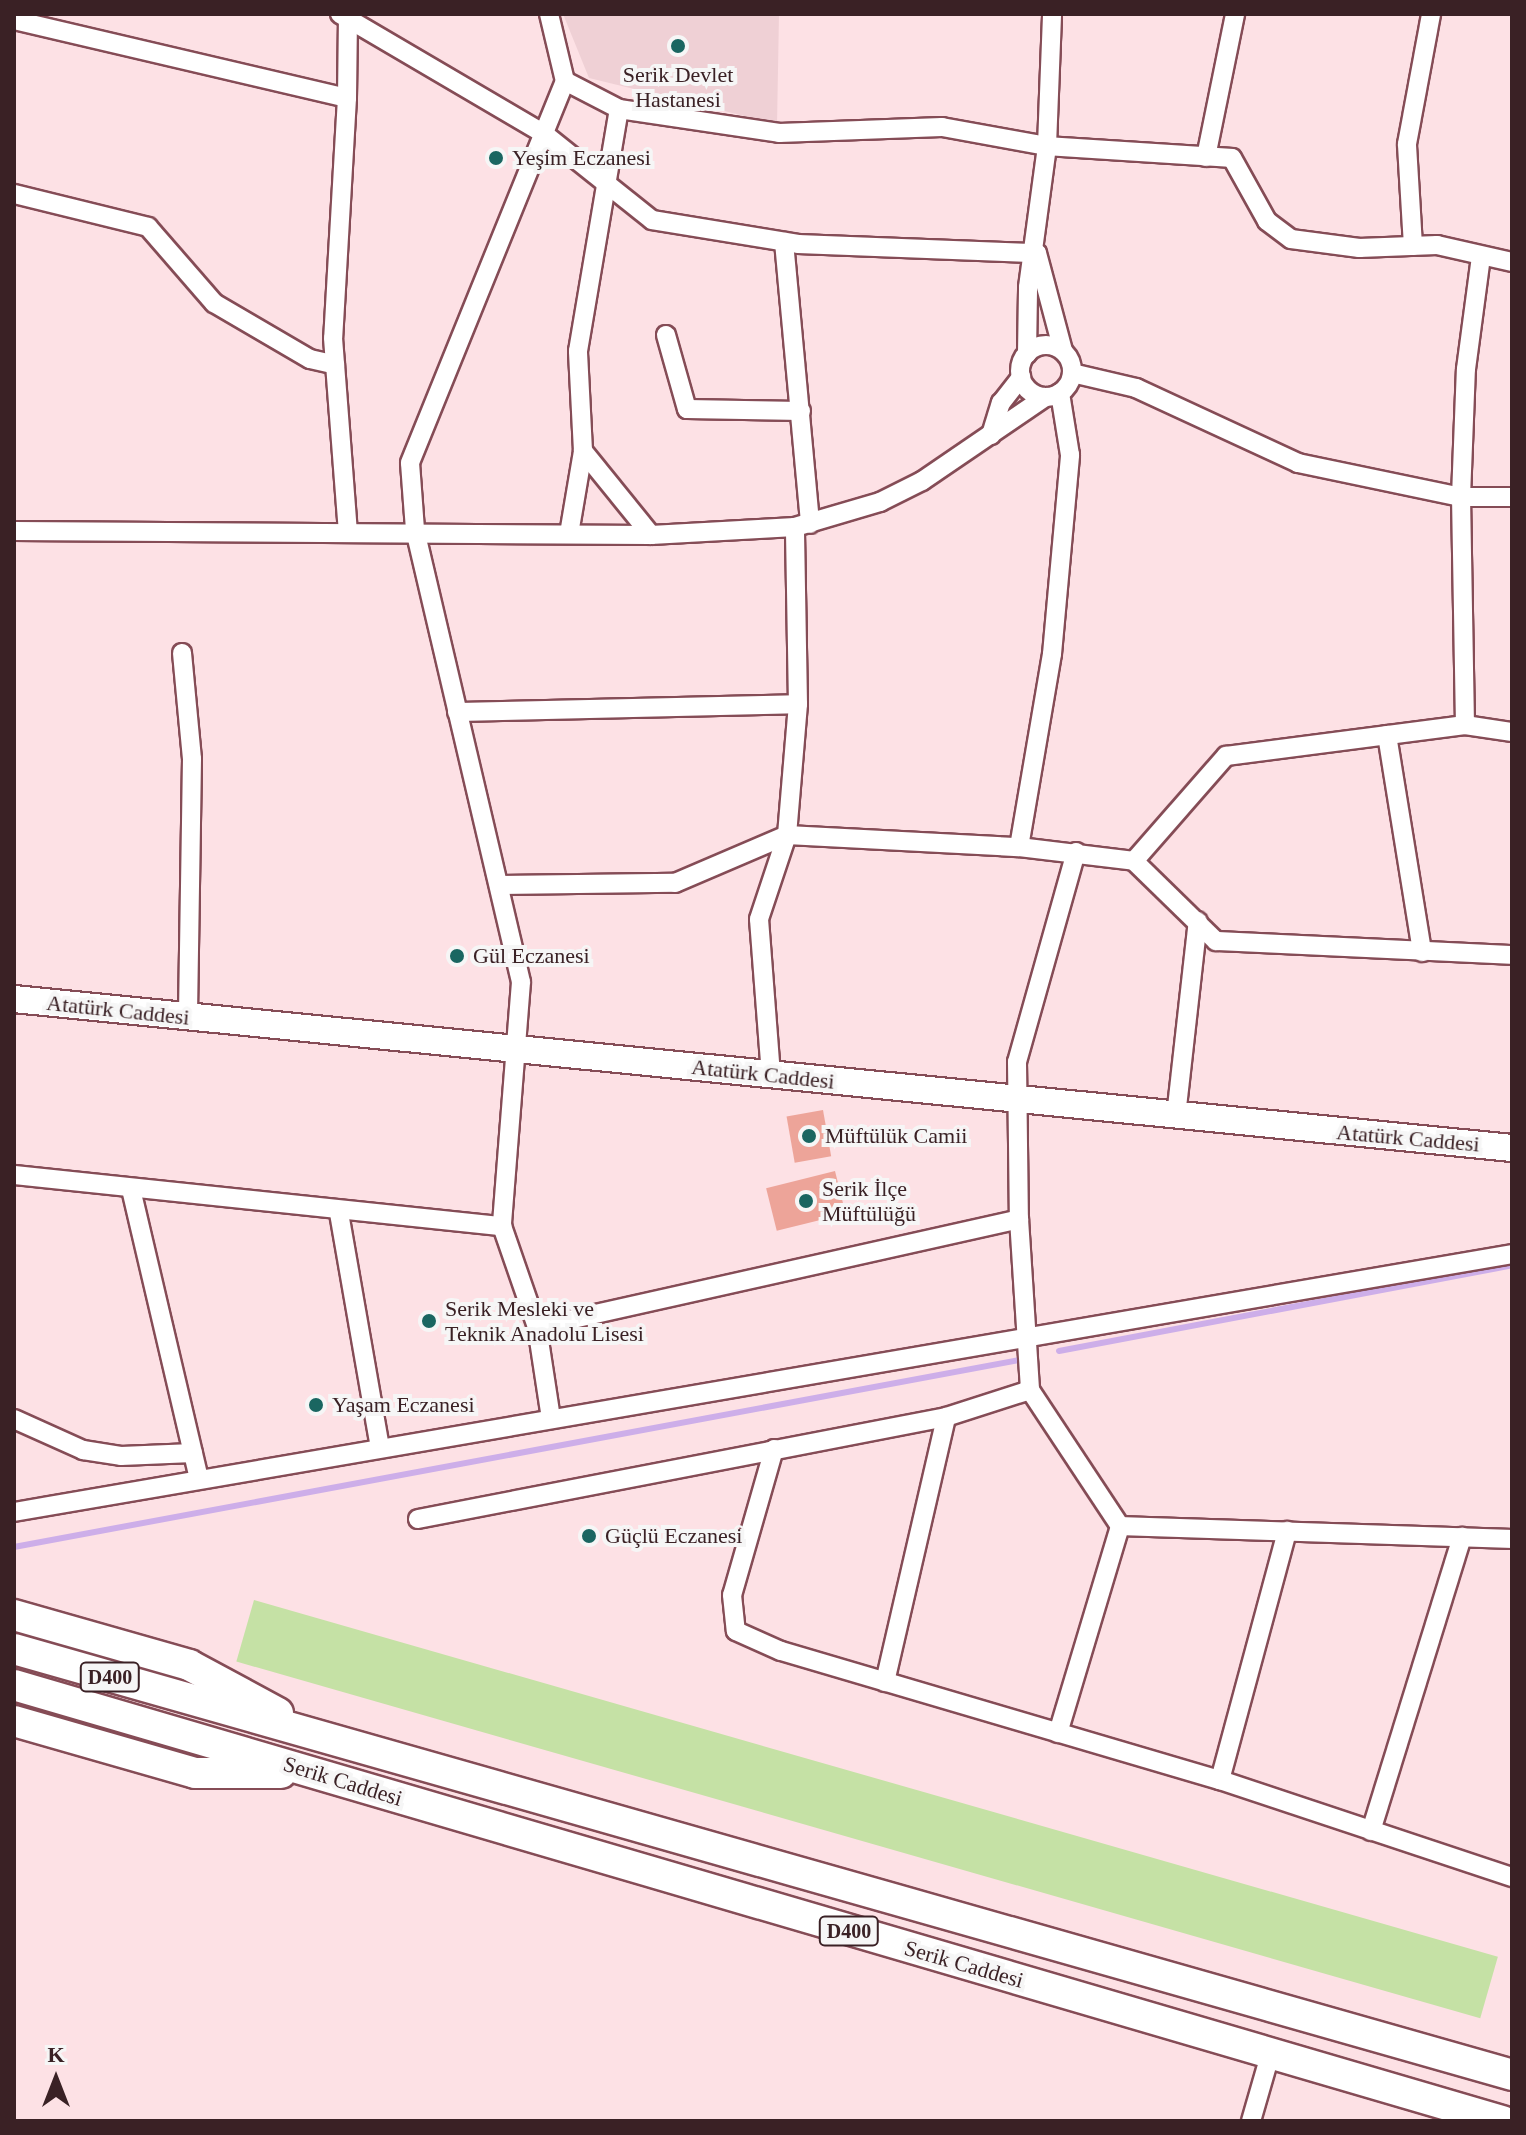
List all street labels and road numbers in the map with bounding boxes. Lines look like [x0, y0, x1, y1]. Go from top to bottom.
street label: Atatürk Caddesi [45, 989, 191, 1031]
street label: Atatürk Caddesi [690, 1053, 836, 1095]
street label: Atatürk Caddesi [1335, 1119, 1481, 1157]
road number: D400 [78, 1661, 142, 1693]
street label: Serik Caddesi [280, 1750, 406, 1812]
road number: D400 [817, 1915, 881, 1947]
street label: Serik Caddesi [901, 1934, 1027, 1994]

